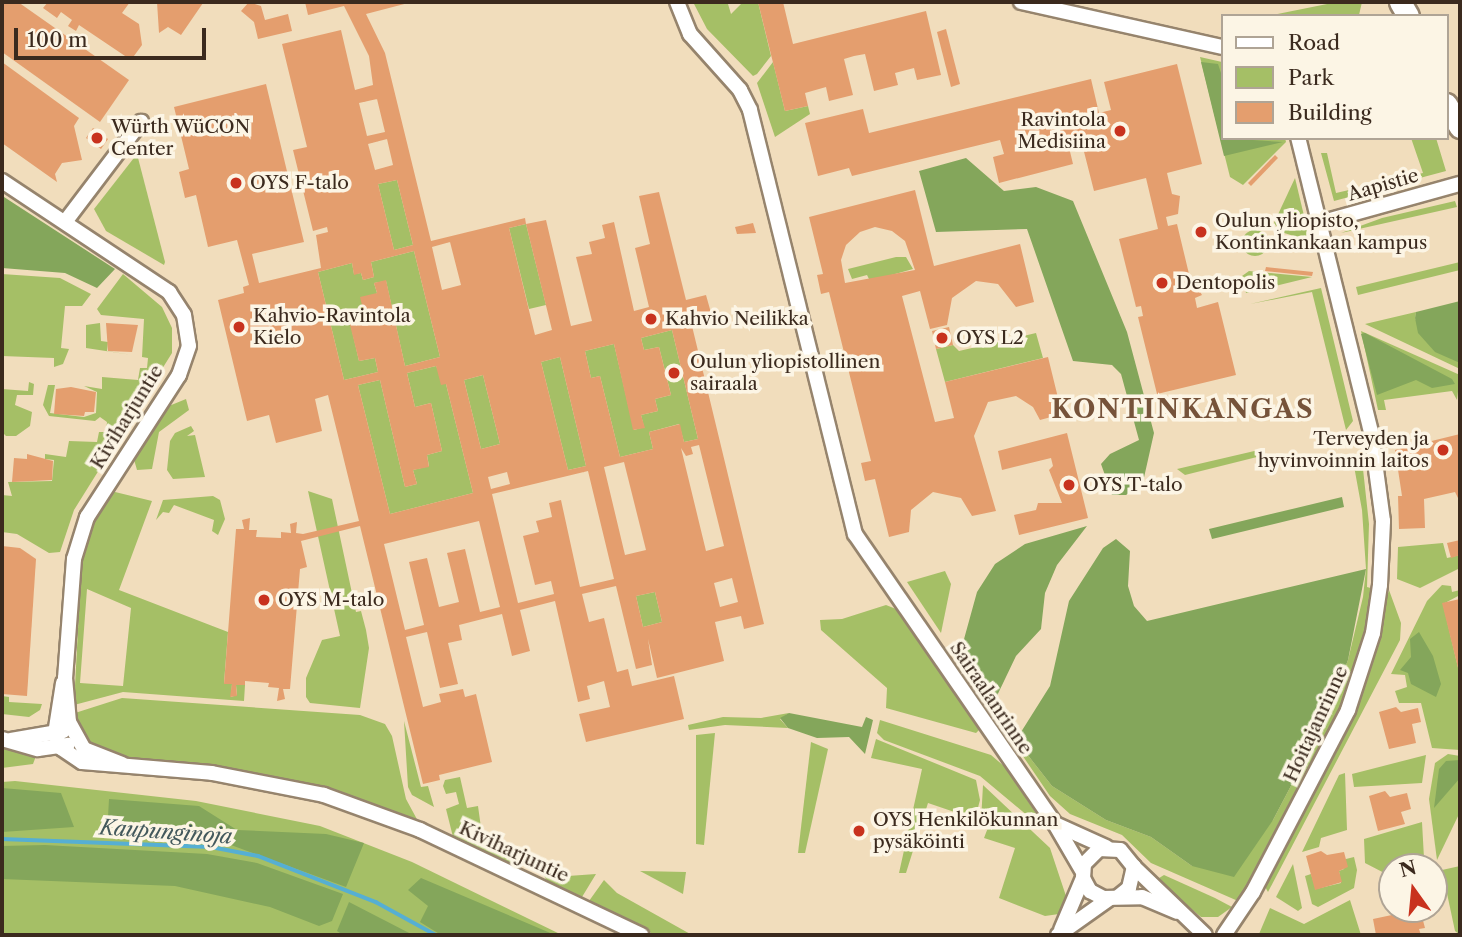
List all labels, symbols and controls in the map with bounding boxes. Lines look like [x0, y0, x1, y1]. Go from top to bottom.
scale bar [18, 14, 210, 58]
legend [1220, 14, 1448, 140]
text: 100 m [27, 27, 88, 52]
text: Road [1288, 30, 1340, 55]
text: Park [1288, 65, 1334, 90]
text: Building [1288, 100, 1372, 125]
place label: Ravintola Medisiina [1017, 109, 1106, 153]
place label: Würth WüCON Center [111, 116, 251, 160]
marker: Ravintola Medisiina [1112, 123, 1128, 139]
marker: Würth WüCON Center [89, 130, 105, 146]
street label: Aapistie [1345, 164, 1421, 206]
place label: OYS F-talo [250, 172, 349, 194]
marker: OYS F-talo [228, 175, 244, 191]
place label: Oulun yliopisto, Kontinkankaan kampus [1215, 210, 1427, 254]
marker: Oulun yliopisto, Kontinkankaan kampus [1193, 224, 1209, 240]
place label: Dentopolis [1176, 272, 1275, 294]
marker: Dentopolis [1154, 275, 1170, 291]
place label: Kahvio-Ravintola Kielo [253, 305, 411, 349]
place label: Kahvio Neilikka [665, 308, 809, 330]
marker: Kahvio Neilikka [643, 311, 659, 327]
marker: Kahvio-Ravintola Kielo [231, 319, 247, 335]
place label: OYS L2 [956, 327, 1024, 349]
marker: OYS L2 [934, 330, 950, 346]
place label: Oulun yliopistollinen sairaala [690, 351, 881, 395]
street label: Kiviharjuntie [86, 361, 168, 473]
marker: Oulun yliopistollinen sairaala [664, 363, 684, 383]
district label: KONTINKANGAS [1053, 394, 1313, 426]
place label: Terveyden ja hyvinvoinnin laitos [1258, 428, 1429, 472]
marker: Terveyden ja hyvinvoinnin laitos [1435, 442, 1451, 458]
place label: OYS T-talo [1083, 474, 1183, 496]
marker: OYS T-talo [1061, 477, 1077, 493]
place label: OYS M-talo [278, 589, 384, 611]
marker: OYS M-talo [256, 592, 272, 608]
street label: Sairaalanrinne [945, 637, 1037, 759]
street label: Hoitajanrinne [1279, 662, 1353, 786]
place label: OYS Henkilökunnan pysäköinti [873, 809, 1058, 853]
water label: Kaupunginoja [99, 815, 233, 849]
street label: Kiviharjuntie [455, 817, 573, 887]
marker: OYS Henkilökunnan pysäköinti [851, 823, 867, 839]
north arrow [1378, 853, 1448, 923]
text: N [1397, 856, 1419, 882]

